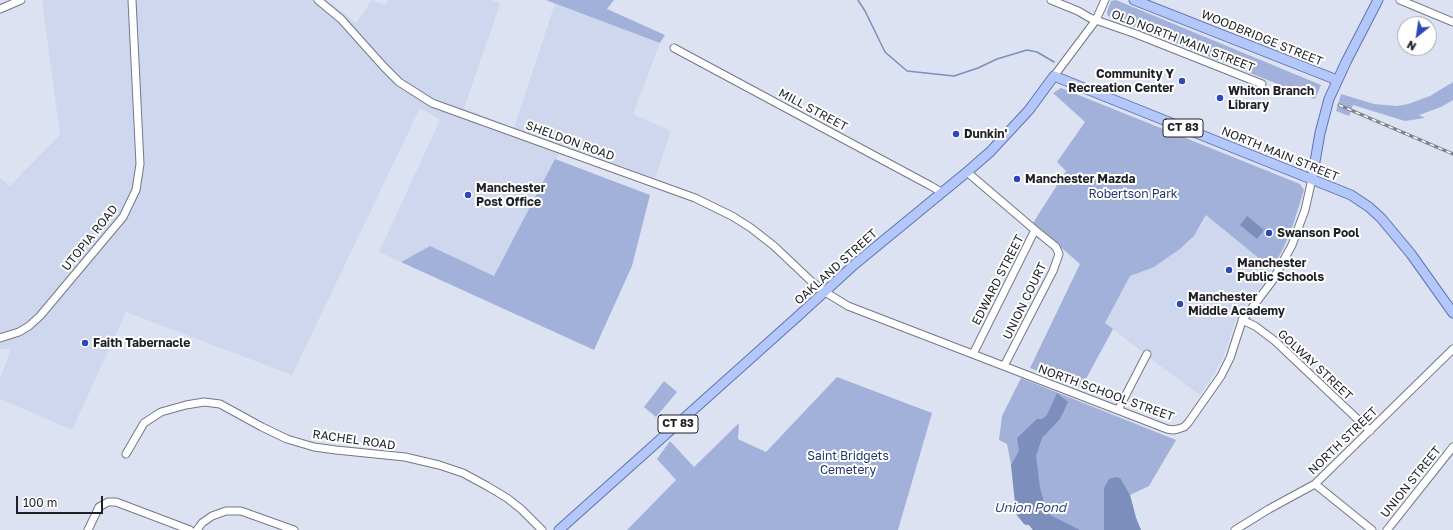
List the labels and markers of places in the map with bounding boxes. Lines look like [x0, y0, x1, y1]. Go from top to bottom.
place label: Community Y Recreation Center [1068, 67, 1174, 95]
marker: Community Y Recreation Center [1177, 76, 1187, 86]
place label: Whiton Branch Library [1228, 84, 1314, 112]
marker: Whiton Branch Library [1215, 93, 1225, 103]
place label: Dunkin' [964, 127, 1007, 141]
marker: Dunkin' [951, 129, 961, 139]
place label: Manchester Mazda [1025, 172, 1135, 186]
marker: Manchester Mazda [1012, 174, 1022, 184]
place label: Manchester Post Office [476, 181, 545, 209]
marker: Manchester Post Office [463, 190, 473, 200]
place label: Swanson Pool [1277, 226, 1359, 240]
marker: Swanson Pool [1264, 228, 1274, 238]
place label: Manchester Public Schools [1237, 256, 1324, 284]
marker: Manchester Public Schools [1224, 265, 1234, 275]
place label: Manchester Middle Academy [1188, 290, 1285, 318]
marker: Manchester Middle Academy [1175, 299, 1185, 309]
place label: Faith Tabernacle [93, 336, 190, 350]
marker: Faith Tabernacle [80, 338, 90, 348]

